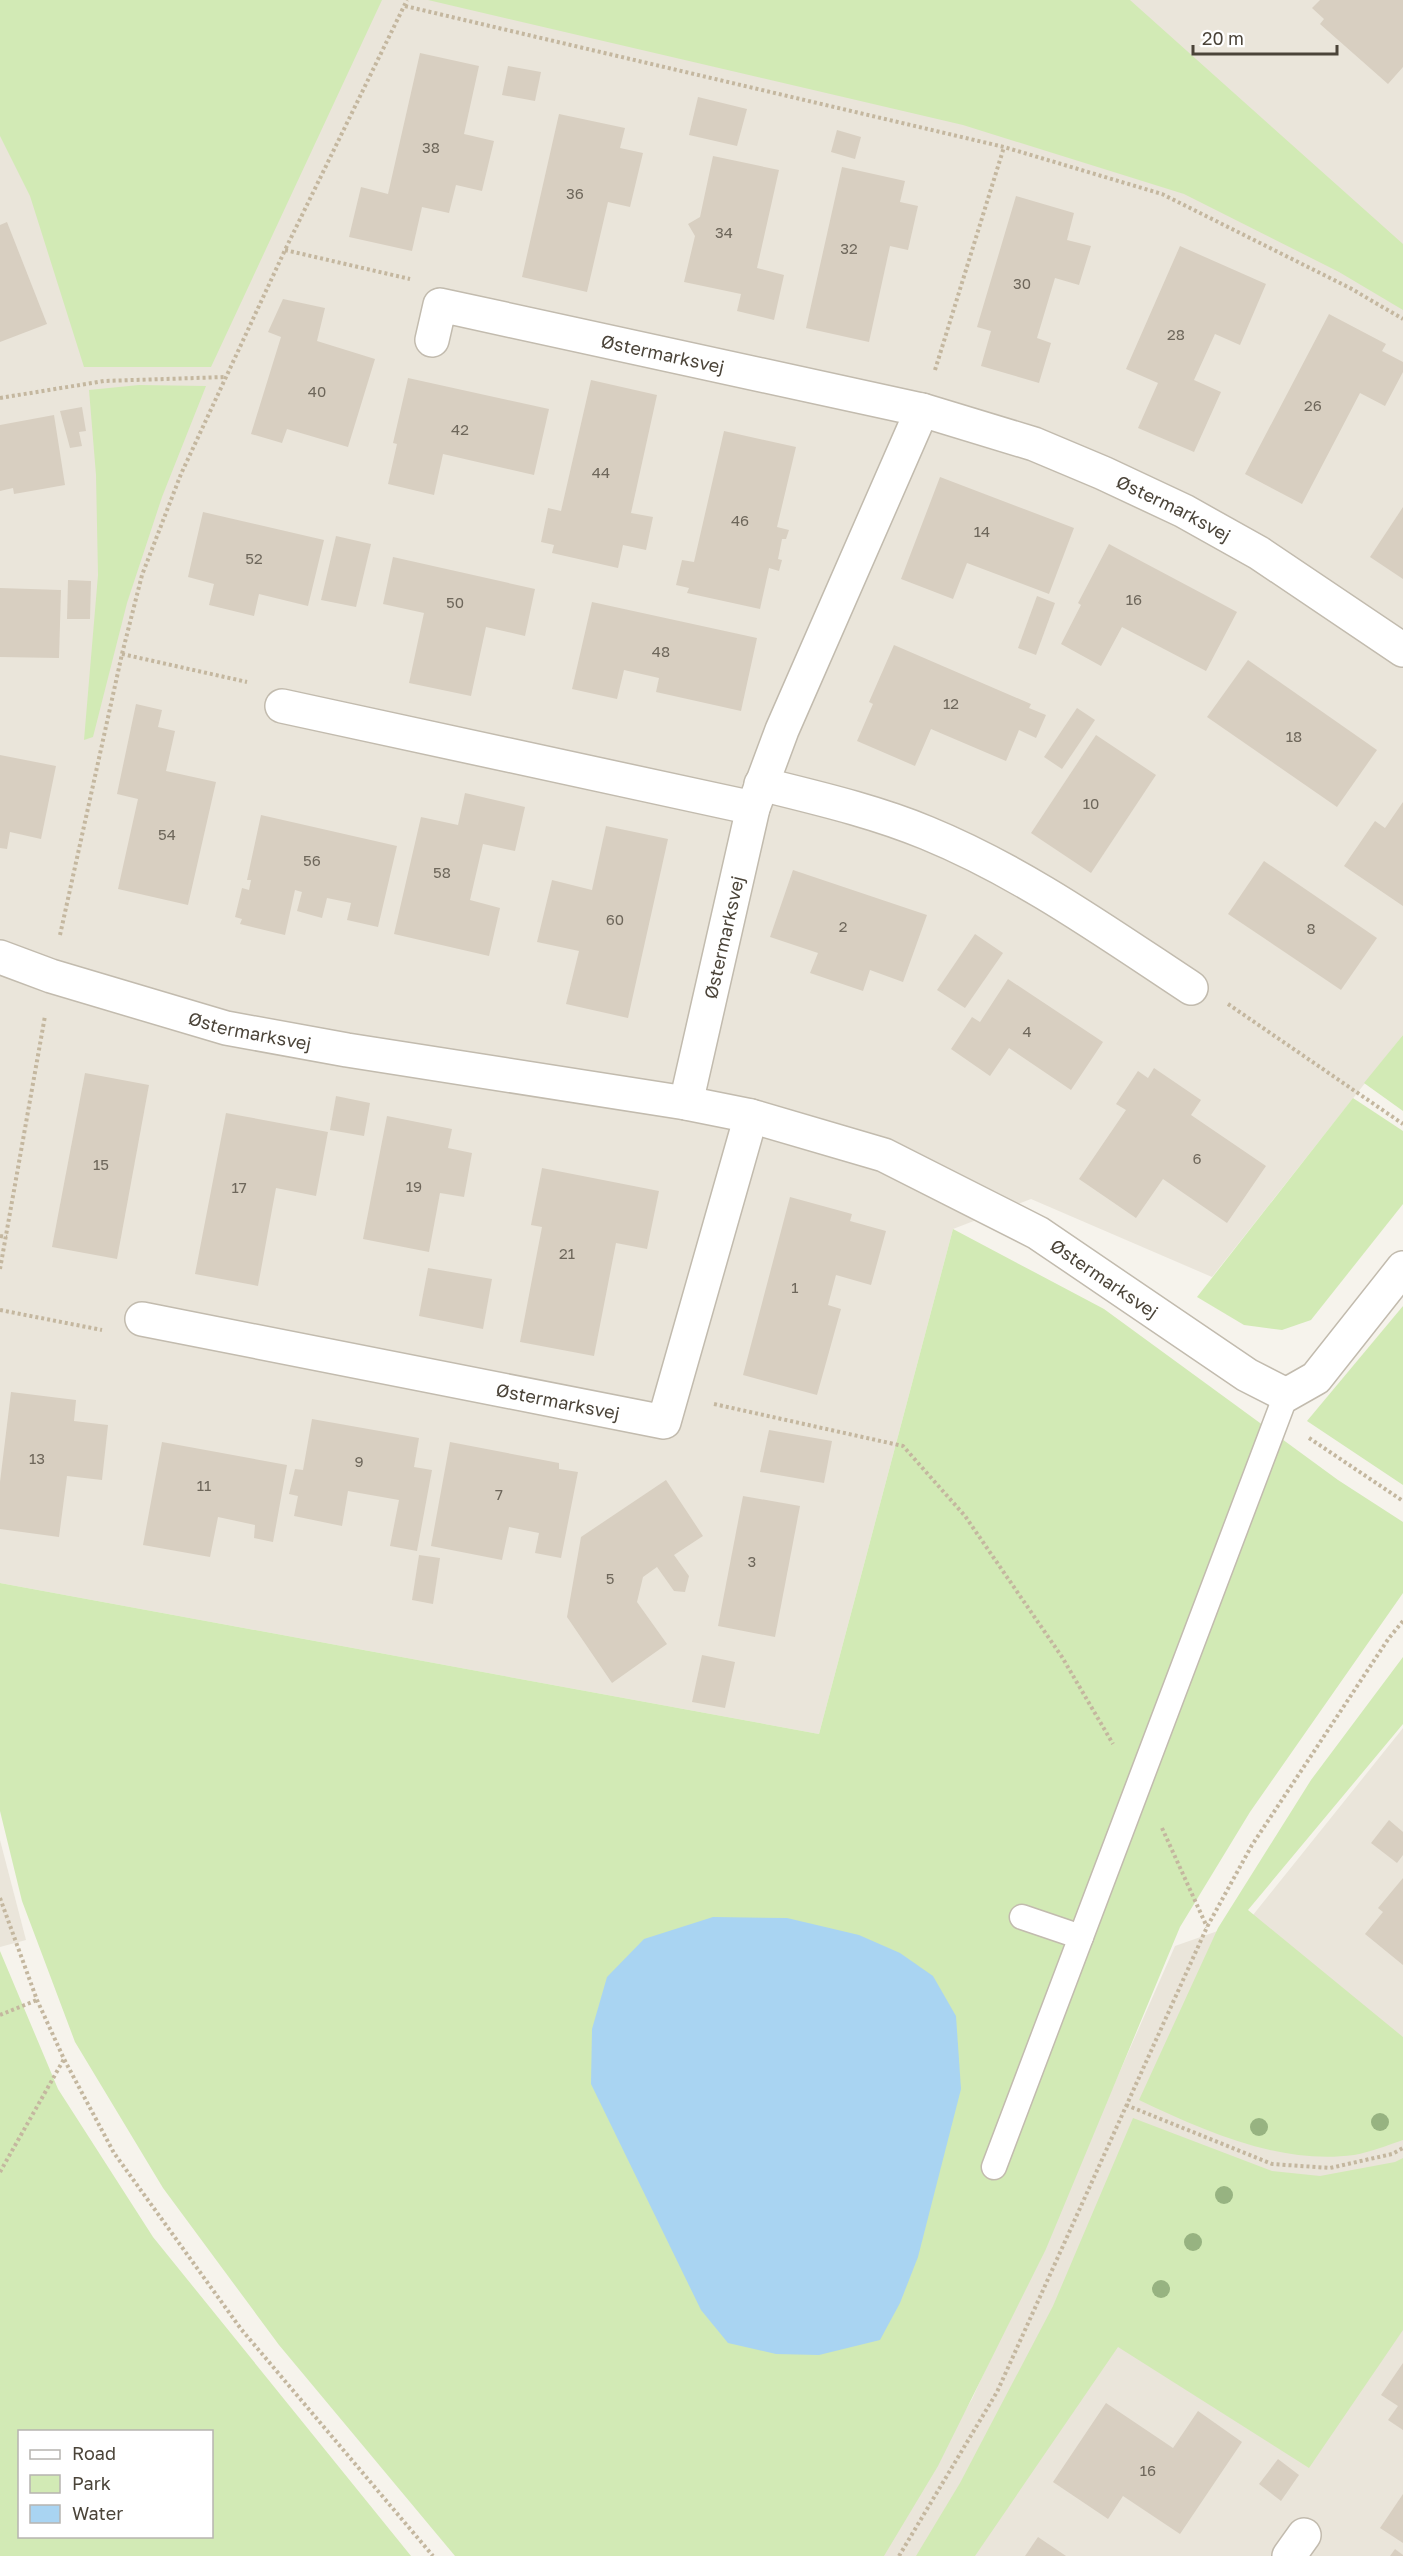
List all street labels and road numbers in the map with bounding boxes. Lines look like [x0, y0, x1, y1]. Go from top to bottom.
street label: Østermarksvej [599, 329, 726, 378]
street label: Østermarksvej [1113, 470, 1235, 546]
street label: Østermarksvej [699, 874, 748, 1001]
street label: Østermarksvej [186, 1006, 313, 1054]
street label: Østermarksvej [1046, 1234, 1163, 1323]
street label: Østermarksvej [494, 1378, 622, 1424]

